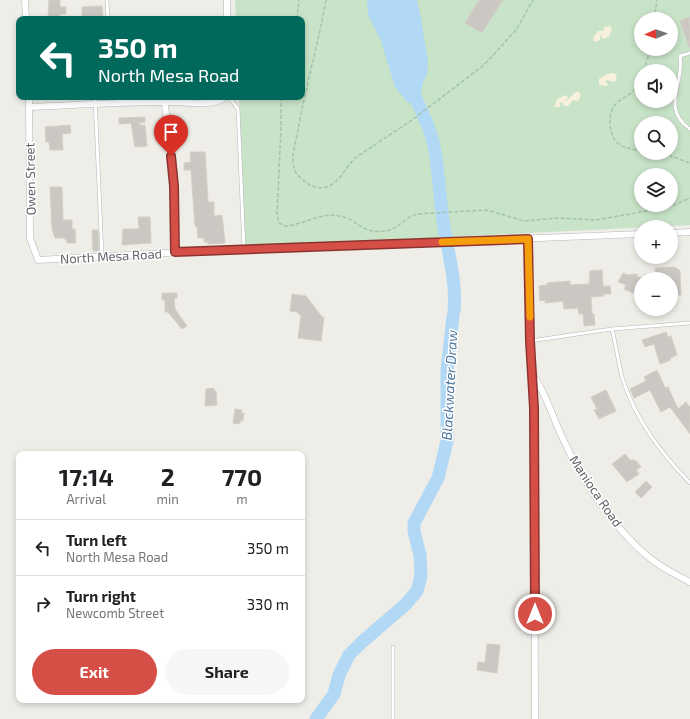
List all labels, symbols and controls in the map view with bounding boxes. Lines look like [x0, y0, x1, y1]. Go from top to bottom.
north arrow [634, 12, 678, 56]
map controls [634, 12, 678, 316]
text: 350 m [98, 30, 178, 64]
icon: left [32, 32, 84, 84]
text: North Mesa Road [98, 64, 239, 86]
button: sound [634, 64, 678, 108]
pin [154, 115, 188, 156]
button: search [634, 116, 678, 160]
icon: arrive [160, 121, 182, 143]
street label: Owen Street [21, 142, 39, 216]
button: layers [634, 168, 678, 212]
button: + [634, 220, 678, 264]
street label: North Mesa Road [60, 245, 162, 267]
button: − [634, 272, 678, 316]
water label: Blackwater Draw [438, 329, 460, 441]
street label: Manioca Road [566, 452, 626, 530]
text: 17:14 [59, 462, 114, 491]
text: 2 [161, 462, 175, 491]
text: 770 [222, 462, 262, 491]
text: Arrival [67, 491, 106, 507]
text: min [157, 491, 179, 507]
text: m [236, 491, 248, 507]
text: Turn left [66, 531, 127, 549]
icon: left [32, 537, 54, 559]
text: 350 m [247, 539, 289, 557]
text: North Mesa Road [66, 549, 168, 565]
text: Turn right [66, 587, 136, 605]
icon: right [32, 593, 54, 615]
position arrow [514, 593, 556, 635]
text: 330 m [247, 595, 289, 613]
text: Newcomb Street [66, 605, 164, 621]
button: Exit [32, 649, 157, 695]
button: Share [165, 649, 289, 695]

